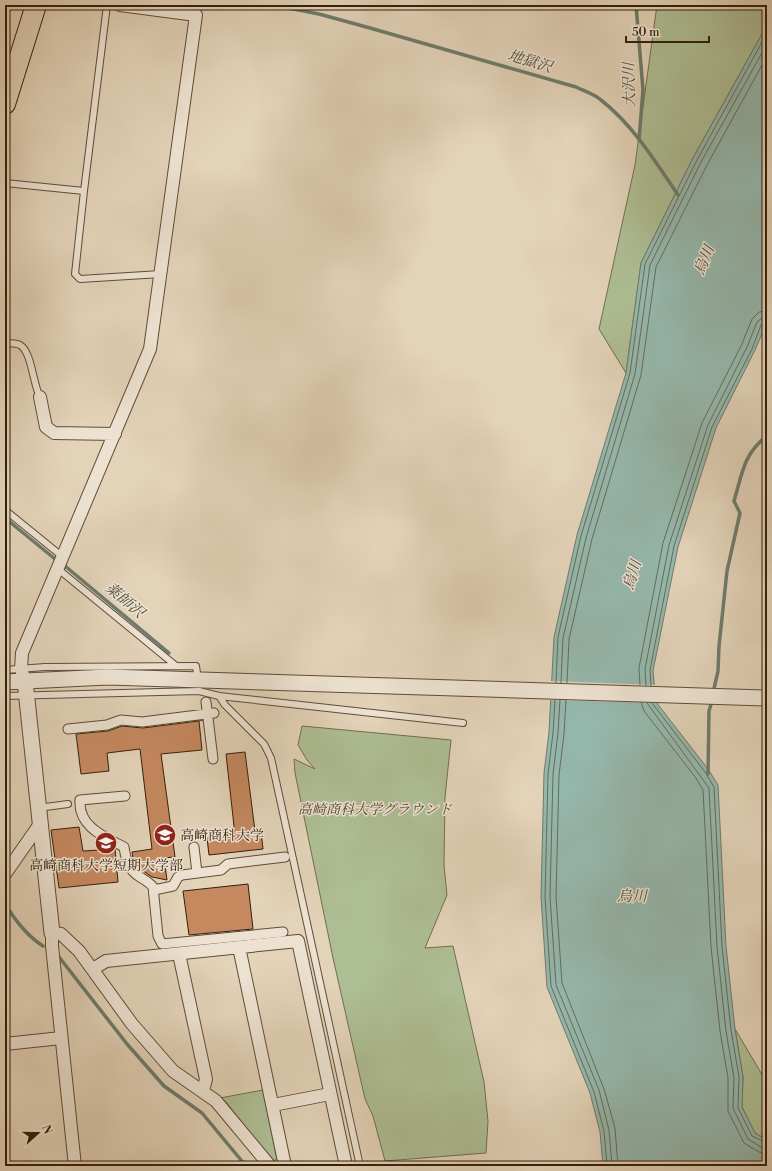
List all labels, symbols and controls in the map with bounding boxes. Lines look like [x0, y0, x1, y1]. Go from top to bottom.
scale bar [626, 18, 709, 44]
text: 50 m [632, 25, 660, 40]
water label: 地獄沢 [506, 46, 556, 78]
water label: 大沢川 [620, 60, 639, 108]
water label: 烏川 [690, 241, 720, 278]
water label: 烏川 [619, 556, 647, 592]
water label: 薬師沢 [101, 579, 150, 623]
park label: 高崎商科大学グラウンド [298, 801, 453, 819]
school or university icon: 高崎商科大学 [152, 822, 178, 848]
place label: 高崎商科大学 [180, 827, 264, 845]
school or university icon: 高崎商科大学短期大学部 [93, 830, 119, 856]
place label: 高崎商科大学短期大学部 [29, 857, 183, 875]
water label: 烏川 [617, 887, 649, 906]
north arrow [18, 1113, 58, 1153]
text: N [38, 1123, 55, 1137]

